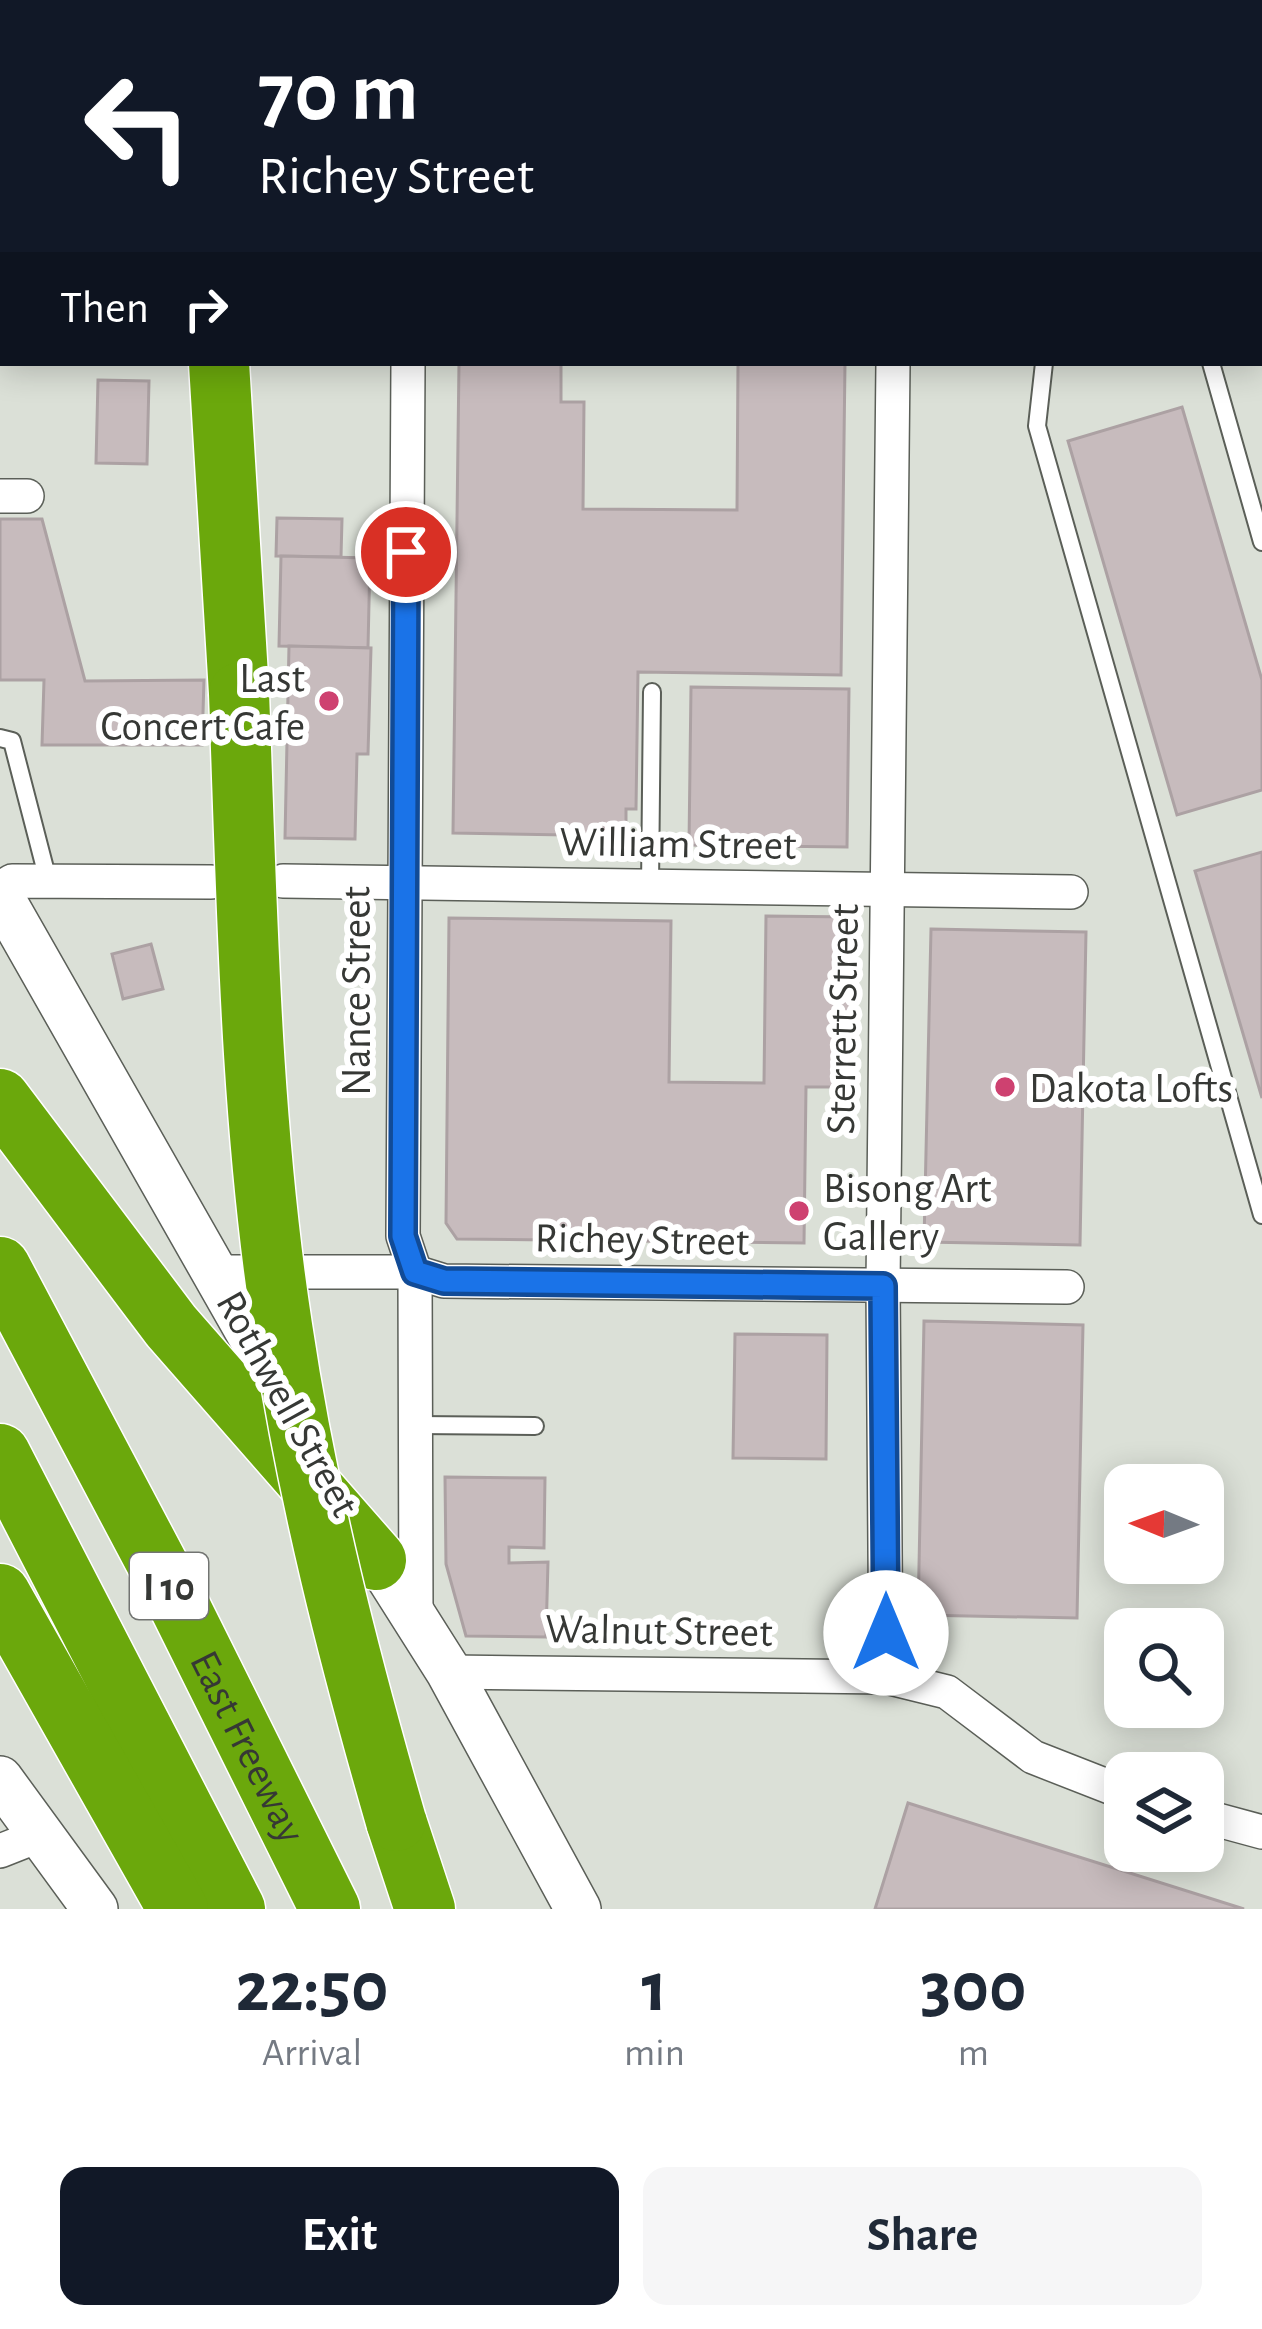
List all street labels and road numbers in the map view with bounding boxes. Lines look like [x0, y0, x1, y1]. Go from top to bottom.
street label: William Street [559, 821, 797, 867]
street label: Nance Street [336, 886, 378, 1096]
street label: Sterrett Street [820, 903, 866, 1135]
street label: Richey Street [534, 1217, 750, 1263]
street label: Rothwell Street [208, 1284, 366, 1524]
road number: I 10 [130, 1553, 208, 1619]
street label: Walnut Street [545, 1608, 773, 1654]
street label: East Freeway [182, 1644, 312, 1850]

